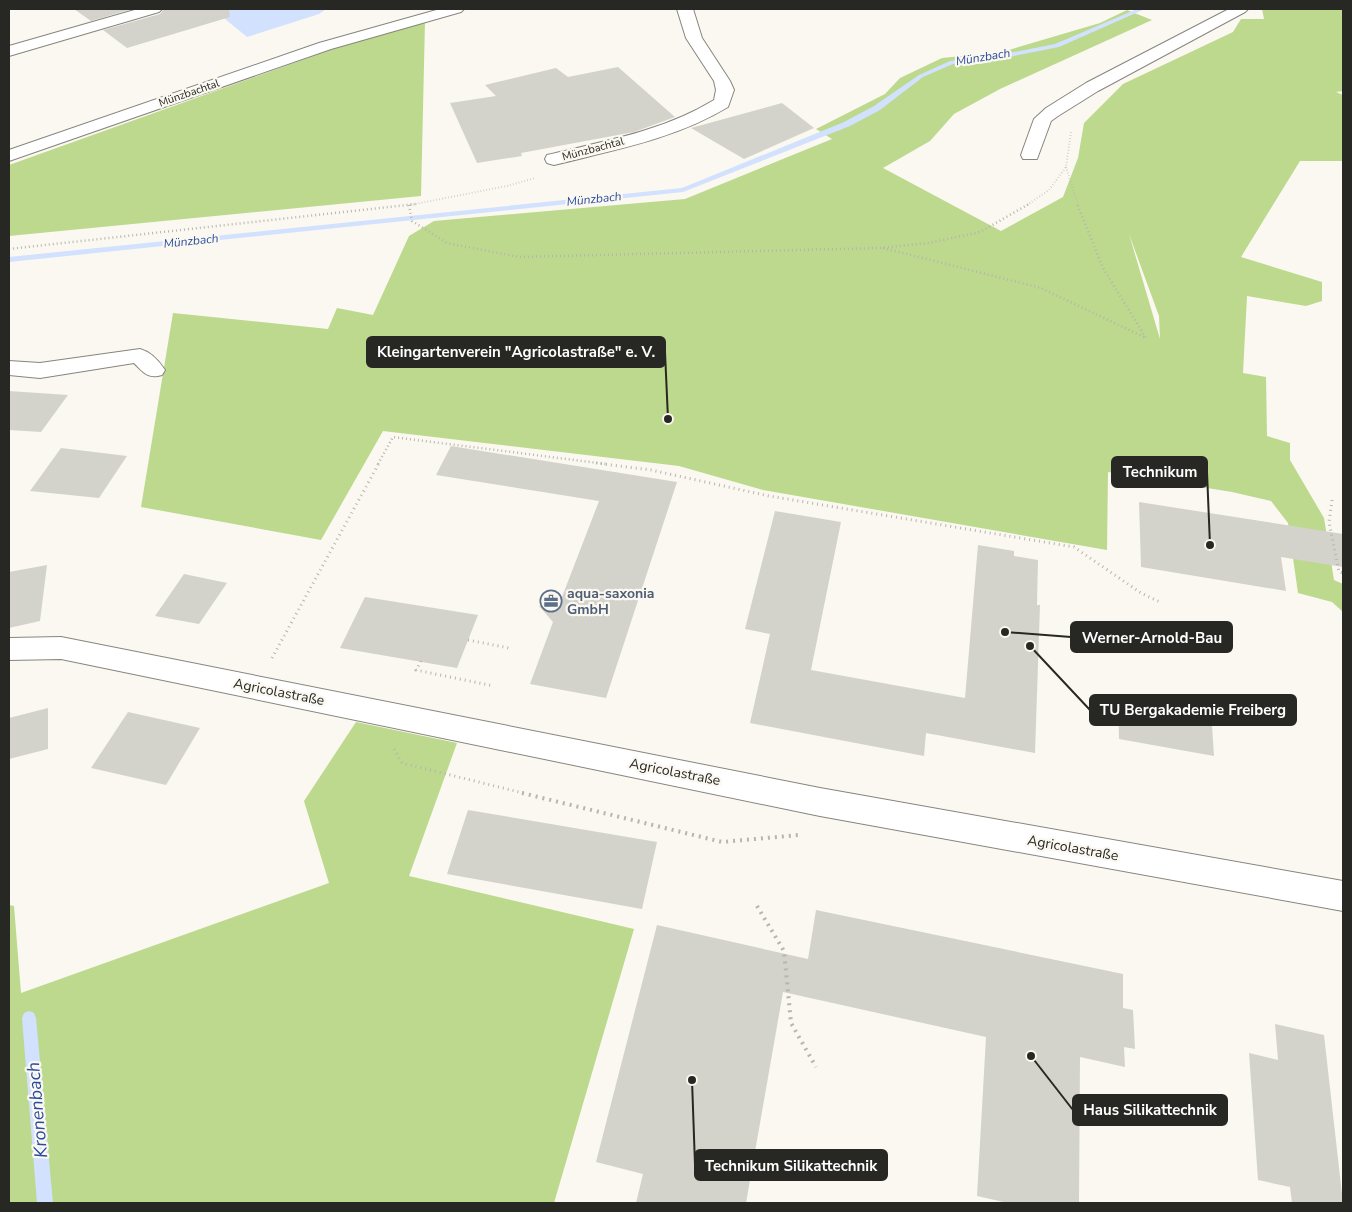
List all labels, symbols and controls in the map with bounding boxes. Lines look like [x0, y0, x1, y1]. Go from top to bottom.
water label: Münzbach [955, 45, 1012, 69]
street label: Münzbachtal [157, 75, 222, 110]
street label: Münzbachtal [560, 133, 626, 164]
water label: Münzbach [566, 188, 622, 210]
water label: Münzbach [163, 230, 219, 252]
callout: Kleingartenverein "Agricolastraße" e. V. [367, 337, 665, 367]
text: Kleingartenverein "Agricolastraße" e. V. [377, 342, 655, 362]
callout: Technikum [1112, 457, 1207, 487]
text: Technikum [1123, 462, 1197, 482]
place label: aqua-saxonia GmbH [567, 584, 654, 619]
office icon: aqua-saxonia GmbH [539, 589, 563, 613]
callout: Werner-Arnold-Bau [1071, 622, 1232, 652]
text: Werner-Arnold-Bau [1082, 628, 1222, 648]
street label: Agricolastraße [232, 674, 326, 710]
callout: TU Bergakademie Freiberg [1090, 695, 1296, 725]
text: TU Bergakademie Freiberg [1100, 700, 1286, 720]
street label: Agricolastraße [628, 754, 722, 790]
street label: Agricolastraße [1026, 831, 1120, 865]
water label: Kronenbach [21, 1061, 53, 1159]
callout: Haus Silikattechnik [1073, 1095, 1227, 1125]
text: Haus Silikattechnik [1083, 1100, 1218, 1120]
callout: Technikum Silikattechnik [695, 1150, 887, 1180]
text: Technikum Silikattechnik [705, 1156, 878, 1176]

